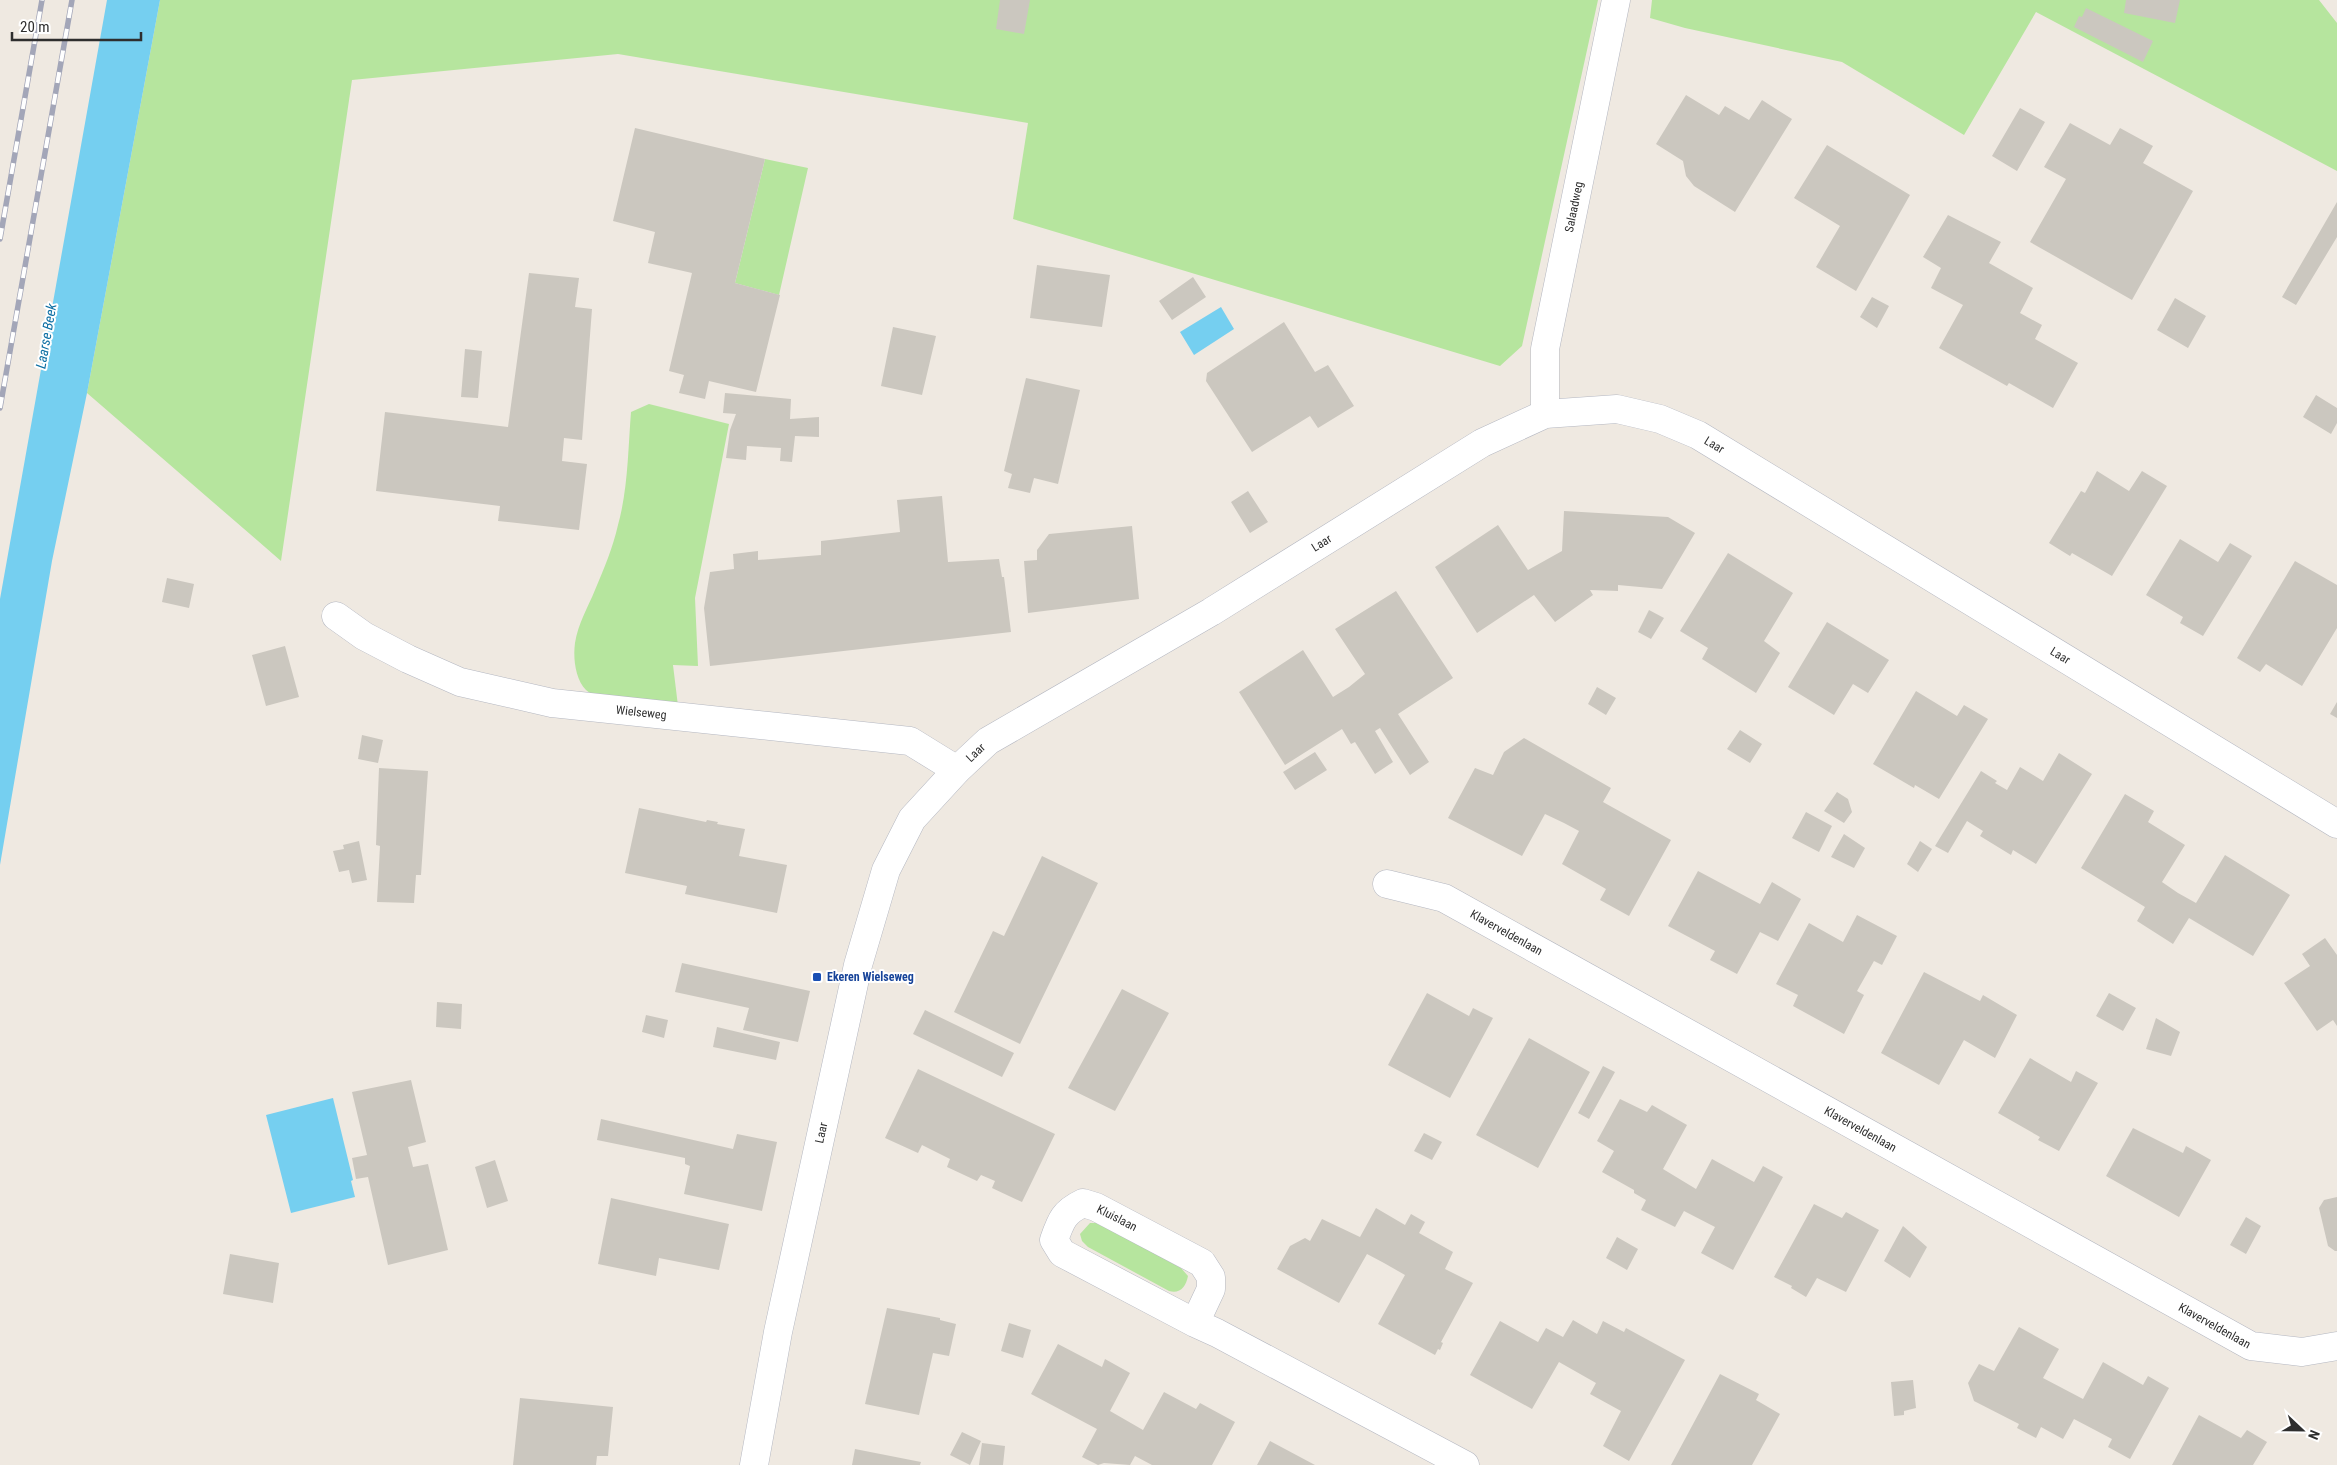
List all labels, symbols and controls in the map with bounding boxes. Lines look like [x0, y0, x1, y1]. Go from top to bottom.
scale bar [12, 10, 141, 42]
text: 20 m [20, 18, 50, 36]
street label: Salaadweg [1562, 180, 1586, 234]
water label: Laarse Beek [32, 301, 60, 370]
street label: Laar [1702, 434, 1727, 456]
street label: Laar [1309, 531, 1334, 554]
street label: Laar [2048, 644, 2073, 667]
street label: Wielseweg [615, 703, 667, 722]
street label: Laar [963, 740, 988, 765]
street label: Klaverveldenlaan [1468, 907, 1545, 958]
place label: Ekeren Wielseweg [827, 970, 914, 984]
marker: Ekeren Wielseweg [811, 971, 823, 983]
street label: Klaverveldenlaan [1822, 1104, 1899, 1155]
street label: Laar [812, 1121, 831, 1145]
street label: Kluislaan [1094, 1202, 1140, 1234]
street label: Klaverveldenlaan [2176, 1300, 2253, 1351]
north arrow [2277, 1405, 2327, 1455]
text: N [2305, 1428, 2323, 1442]

